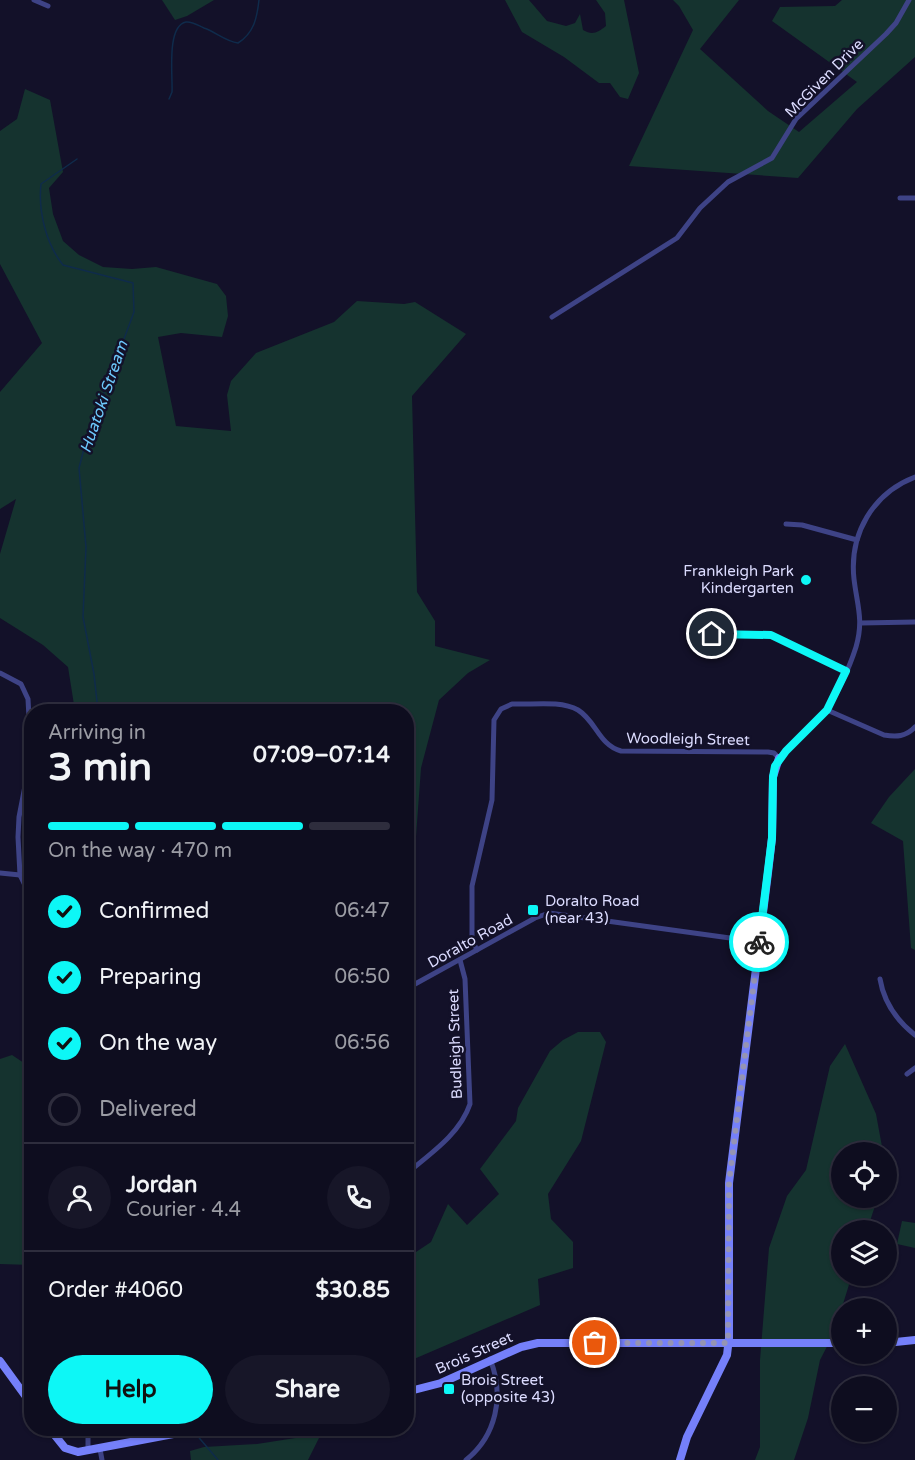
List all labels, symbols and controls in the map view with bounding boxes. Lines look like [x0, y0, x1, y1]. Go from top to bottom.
street label: McGiven Drive [781, 35, 867, 121]
water label: Huatoki Stream [75, 338, 133, 456]
place label: Frankleigh Park Kindergarten [683, 562, 794, 597]
marker: Frankleigh Park Kindergarten [799, 573, 813, 587]
pin [686, 608, 737, 659]
icon: home [695, 617, 728, 650]
text: Arriving in [48, 721, 146, 745]
street label: Woodleigh Street [626, 729, 750, 749]
text: 07:09–07:14 [253, 742, 390, 768]
text: 3 min [48, 744, 152, 791]
text: On the way · 470 m [48, 839, 232, 863]
place label: Doralto Road (near 43) [545, 892, 639, 927]
icon: check [48, 895, 81, 928]
text: Confirmed [99, 898, 209, 924]
text: 06:47 [335, 899, 390, 923]
marker: Doralto Road (near 43) [526, 903, 540, 917]
street label: Doralto Road [424, 910, 516, 972]
courier [729, 912, 789, 972]
icon: bike [743, 926, 776, 959]
icon: check [48, 961, 81, 994]
text: Preparing [99, 964, 202, 990]
text: 06:50 [335, 965, 390, 989]
street label: Budleigh Street [444, 988, 466, 1099]
icon: check [48, 1027, 81, 1060]
text: On the way [99, 1030, 217, 1056]
text: 06:56 [335, 1031, 390, 1055]
text: Delivered [99, 1096, 197, 1122]
map controls [831, 1142, 897, 1442]
button: locate [831, 1142, 897, 1208]
button: person [48, 1166, 111, 1229]
button: phone [327, 1166, 390, 1229]
text: Jordan [126, 1172, 197, 1198]
text: Courier · 4.4 [126, 1198, 241, 1222]
button: layers [831, 1220, 897, 1286]
text: Order #4060 [48, 1277, 183, 1303]
text: $30.85 [316, 1277, 390, 1303]
button: + [831, 1298, 897, 1364]
pin [569, 1317, 620, 1368]
icon: bag [578, 1326, 611, 1359]
street label: Brois Street [433, 1328, 516, 1378]
button: Help [48, 1355, 213, 1424]
button: Share [225, 1355, 390, 1424]
place label: Brois Street (opposite 43) [461, 1371, 555, 1406]
button: − [831, 1376, 897, 1442]
marker: Brois Street (opposite 43) [442, 1382, 456, 1396]

